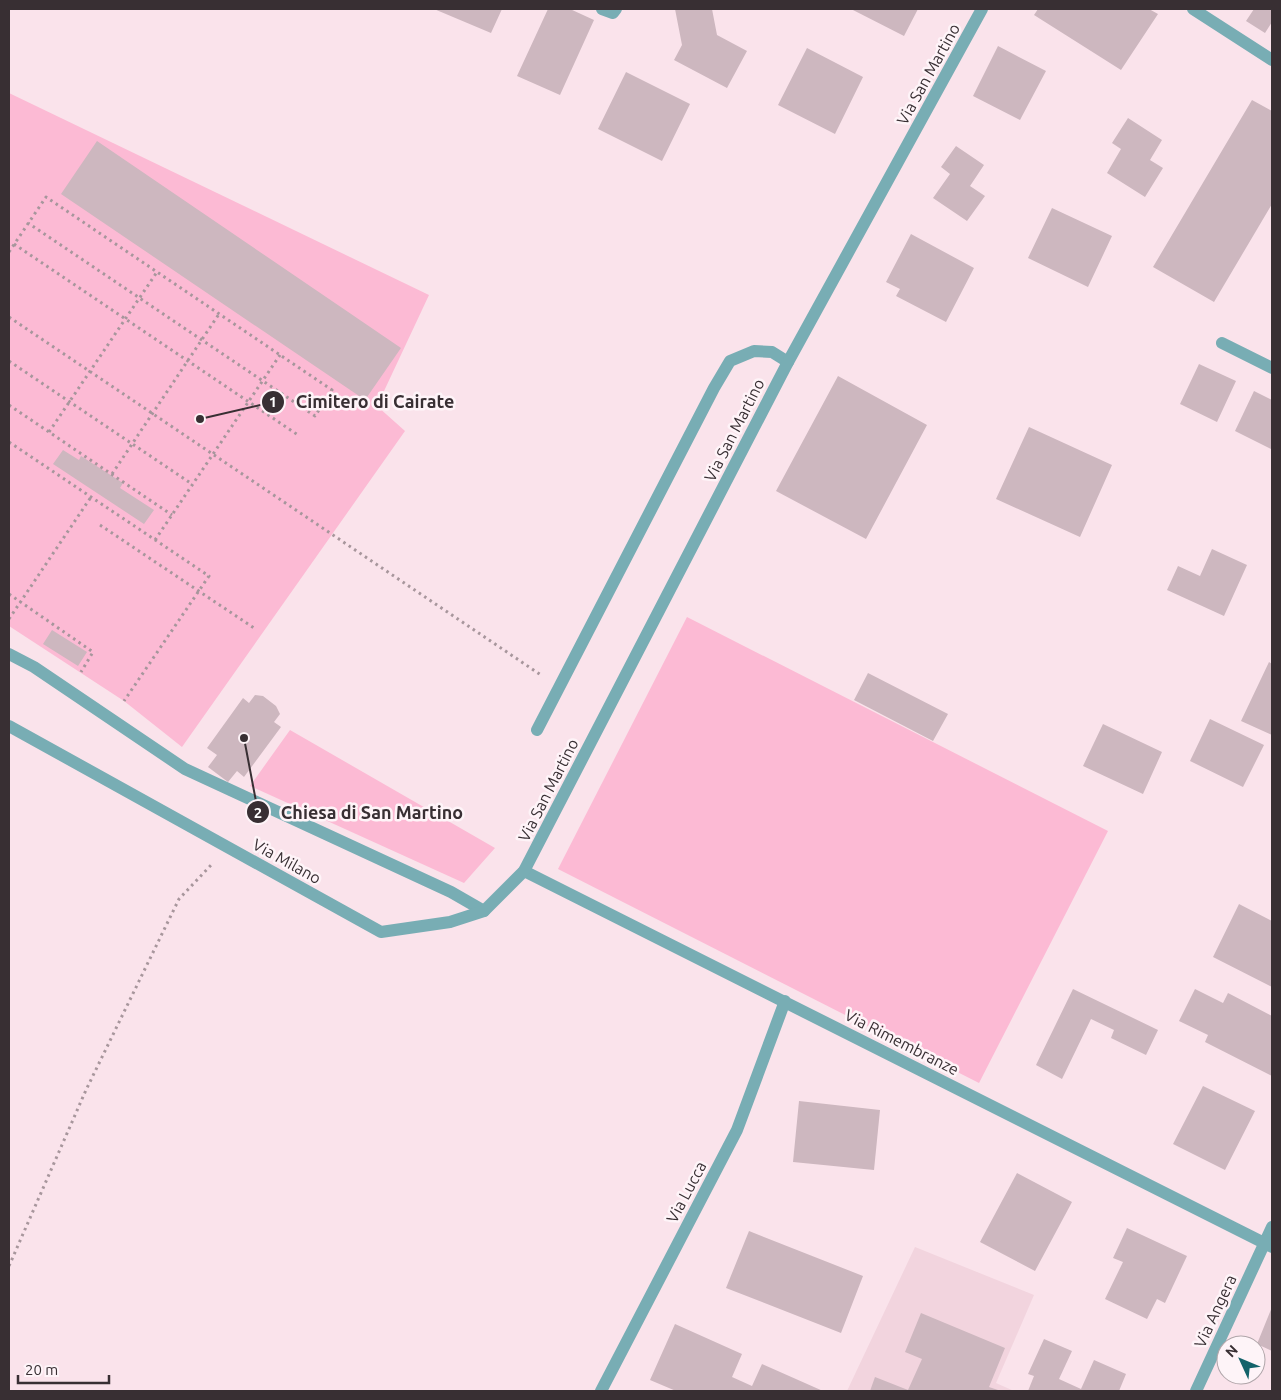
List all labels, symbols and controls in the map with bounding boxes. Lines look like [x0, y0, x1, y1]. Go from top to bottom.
street label: Via San Martino [893, 20, 963, 128]
street label: Via San Martino [700, 376, 768, 484]
callout: Cimitero di Cairate [261, 385, 464, 418]
text: Cimitero di Cairate [296, 391, 454, 411]
text: 1 [269, 393, 277, 410]
street label: Via San Martino [514, 736, 582, 844]
callout: Chiesa di San Martino [246, 796, 473, 829]
text: Chiesa di San Martino [281, 802, 463, 822]
text: 2 [254, 804, 262, 821]
street label: Via Milano [250, 835, 324, 887]
street label: Via Rimembranze [842, 1005, 962, 1079]
street label: Via Lucca [662, 1158, 710, 1226]
street label: Via Angera [1190, 1272, 1240, 1350]
north arrow [1216, 1335, 1266, 1385]
text: N [1222, 1342, 1241, 1360]
scale bar [18, 1352, 109, 1384]
text: 20 m [25, 1361, 58, 1378]

